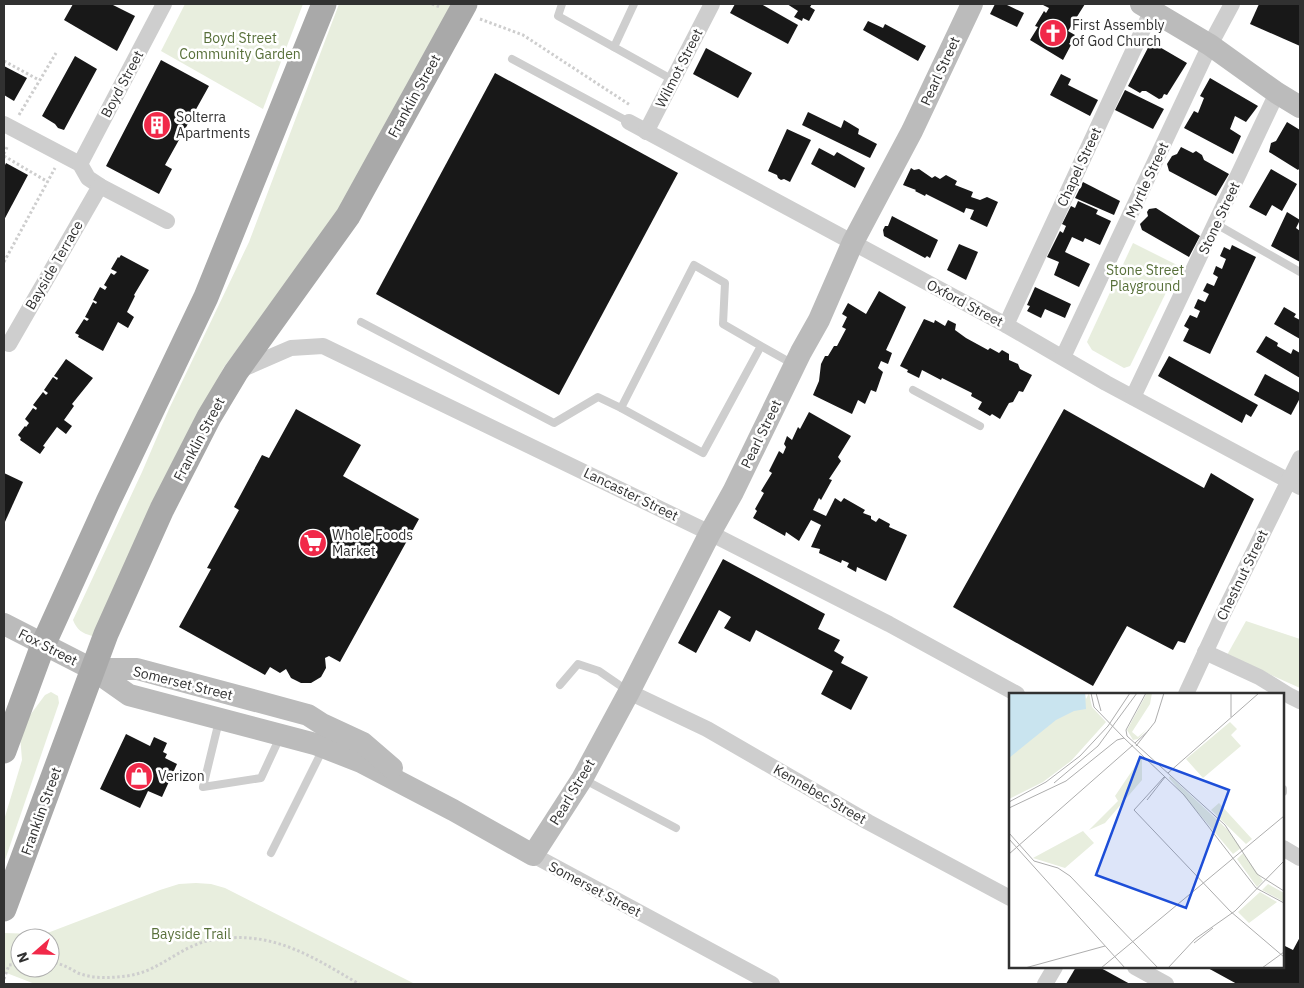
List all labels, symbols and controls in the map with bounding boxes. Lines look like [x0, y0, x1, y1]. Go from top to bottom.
place label: First Assembly of God Church [1072, 16, 1165, 50]
church icon: First Assembly of God Church [1038, 18, 1068, 48]
street label: Wilmot Street [651, 25, 707, 111]
park label: Boyd Street Community Garden [179, 29, 301, 63]
street label: Pearl Street [916, 34, 964, 108]
street label: Boyd Street [97, 47, 147, 121]
street label: Franklin Street [384, 51, 444, 141]
place label: Solterra Apartments [176, 108, 250, 142]
building icon: Solterra Apartments [142, 110, 172, 140]
street label: Chapel Street [1053, 124, 1105, 210]
street label: Myrtle Street [1122, 139, 1172, 221]
street label: Stone Street [1194, 179, 1244, 257]
street label: Bayside Terrace [21, 217, 87, 313]
park label: Stone Street Playground [1106, 261, 1184, 295]
street label: Oxford Street [924, 275, 1006, 331]
street label: Franklin Street [169, 394, 229, 484]
street label: Pearl Street [737, 397, 785, 471]
street label: Lancaster Street [581, 463, 681, 525]
place label: Whole Foods Market [332, 526, 413, 560]
street label: Chestnut Street [1212, 527, 1272, 623]
supermarket icon: Whole Foods Market [298, 528, 328, 558]
street label: Fox Street [15, 624, 81, 670]
street label: Somerset Street [131, 662, 235, 704]
inset map [1009, 693, 1284, 968]
street label: Pearl Street [545, 756, 599, 828]
street label: Kennebec Street [770, 760, 870, 828]
shop icon: Verizon [124, 761, 154, 791]
street label: Franklin Street [17, 764, 65, 857]
place label: Verizon [158, 767, 205, 785]
street label: Somerset Street [546, 857, 644, 921]
park label: Bayside Trail [151, 925, 231, 943]
north arrow [10, 928, 60, 978]
text: N [13, 950, 33, 965]

